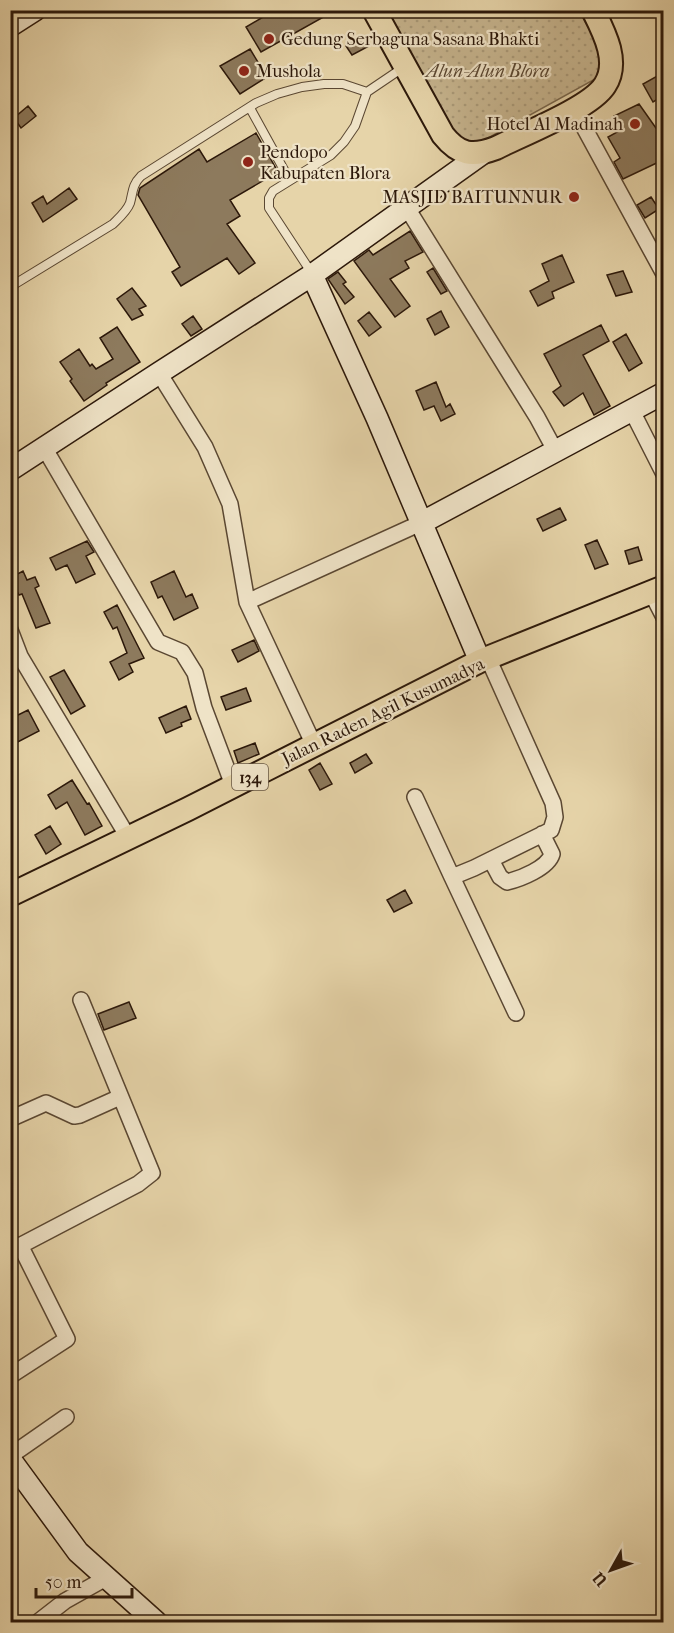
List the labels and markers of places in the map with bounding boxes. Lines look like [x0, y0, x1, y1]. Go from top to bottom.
place label: Gedung Serbaguna Sasana Bhakti [281, 29, 540, 50]
marker: Gedung Serbaguna Sasana Bhakti [262, 32, 276, 46]
place label: Mushola [256, 61, 322, 82]
marker: Mushola [237, 64, 251, 78]
place label: Hotel Al Madinah [487, 114, 623, 135]
marker: Hotel Al Madinah [628, 117, 642, 131]
place label: Pendopo Kabupaten Blora [260, 142, 391, 184]
marker: Pendopo Kabupaten Blora [241, 155, 255, 169]
place label: MASJID BAITUNNUR [382, 187, 563, 208]
marker: MASJID BAITUNNUR [567, 190, 581, 204]

